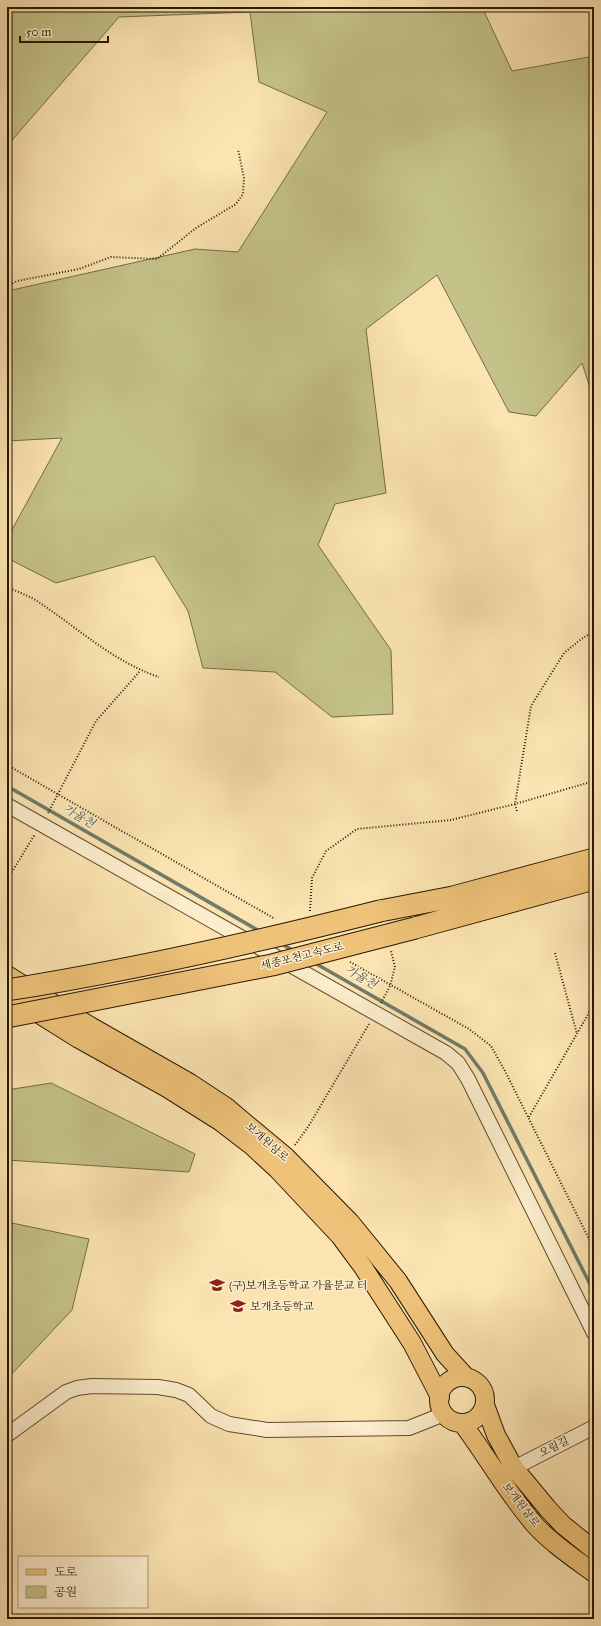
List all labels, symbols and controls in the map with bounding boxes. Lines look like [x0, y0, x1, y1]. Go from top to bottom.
scale bar [20, 18, 108, 44]
text: 50 m [26, 25, 51, 39]
water label: 가율천 [60, 801, 99, 831]
street label: 세종포천고속도로 [259, 939, 345, 973]
water label: 가율천 [342, 962, 381, 992]
street label: 보개원삼로 [243, 1120, 292, 1165]
school or university icon: (구)보개초등학교 가율분교 터 [208, 1276, 226, 1294]
place label: (구)보개초등학교 가율분교 터 [229, 1279, 367, 1292]
school or university icon: 보개초등학교 [229, 1297, 247, 1315]
place label: 보개초등학교 [250, 1300, 314, 1313]
street label: 오림길 [537, 1434, 571, 1460]
street label: 보개원삼로 [500, 1480, 543, 1530]
legend [18, 1556, 148, 1608]
text: 도로 [54, 1565, 78, 1579]
text: 공원 [54, 1585, 77, 1599]

